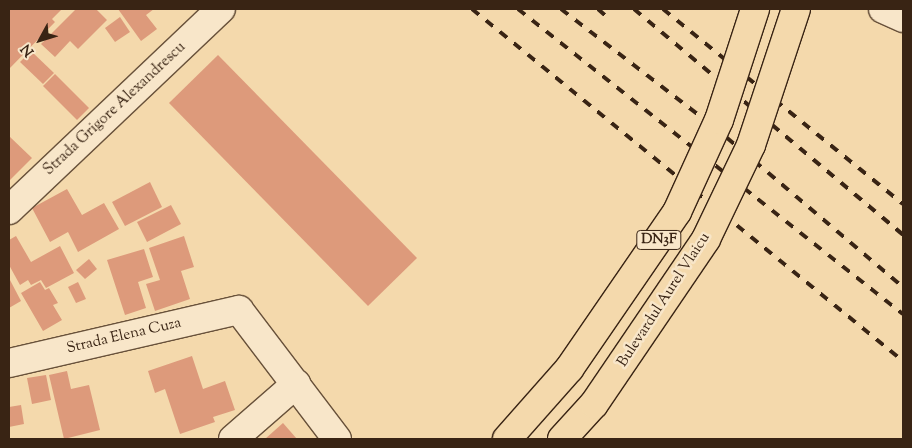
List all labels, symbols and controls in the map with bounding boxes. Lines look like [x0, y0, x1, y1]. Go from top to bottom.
north arrow [15, 15, 65, 65]
street label: Strada Grigore Alexandrescu [40, 38, 190, 180]
text: N [17, 39, 40, 60]
road number: DN3F [635, 228, 683, 252]
street label: Bulevardul Aurel Vlaicu [614, 229, 714, 371]
street label: Strada Elena Cuza [65, 314, 183, 358]

